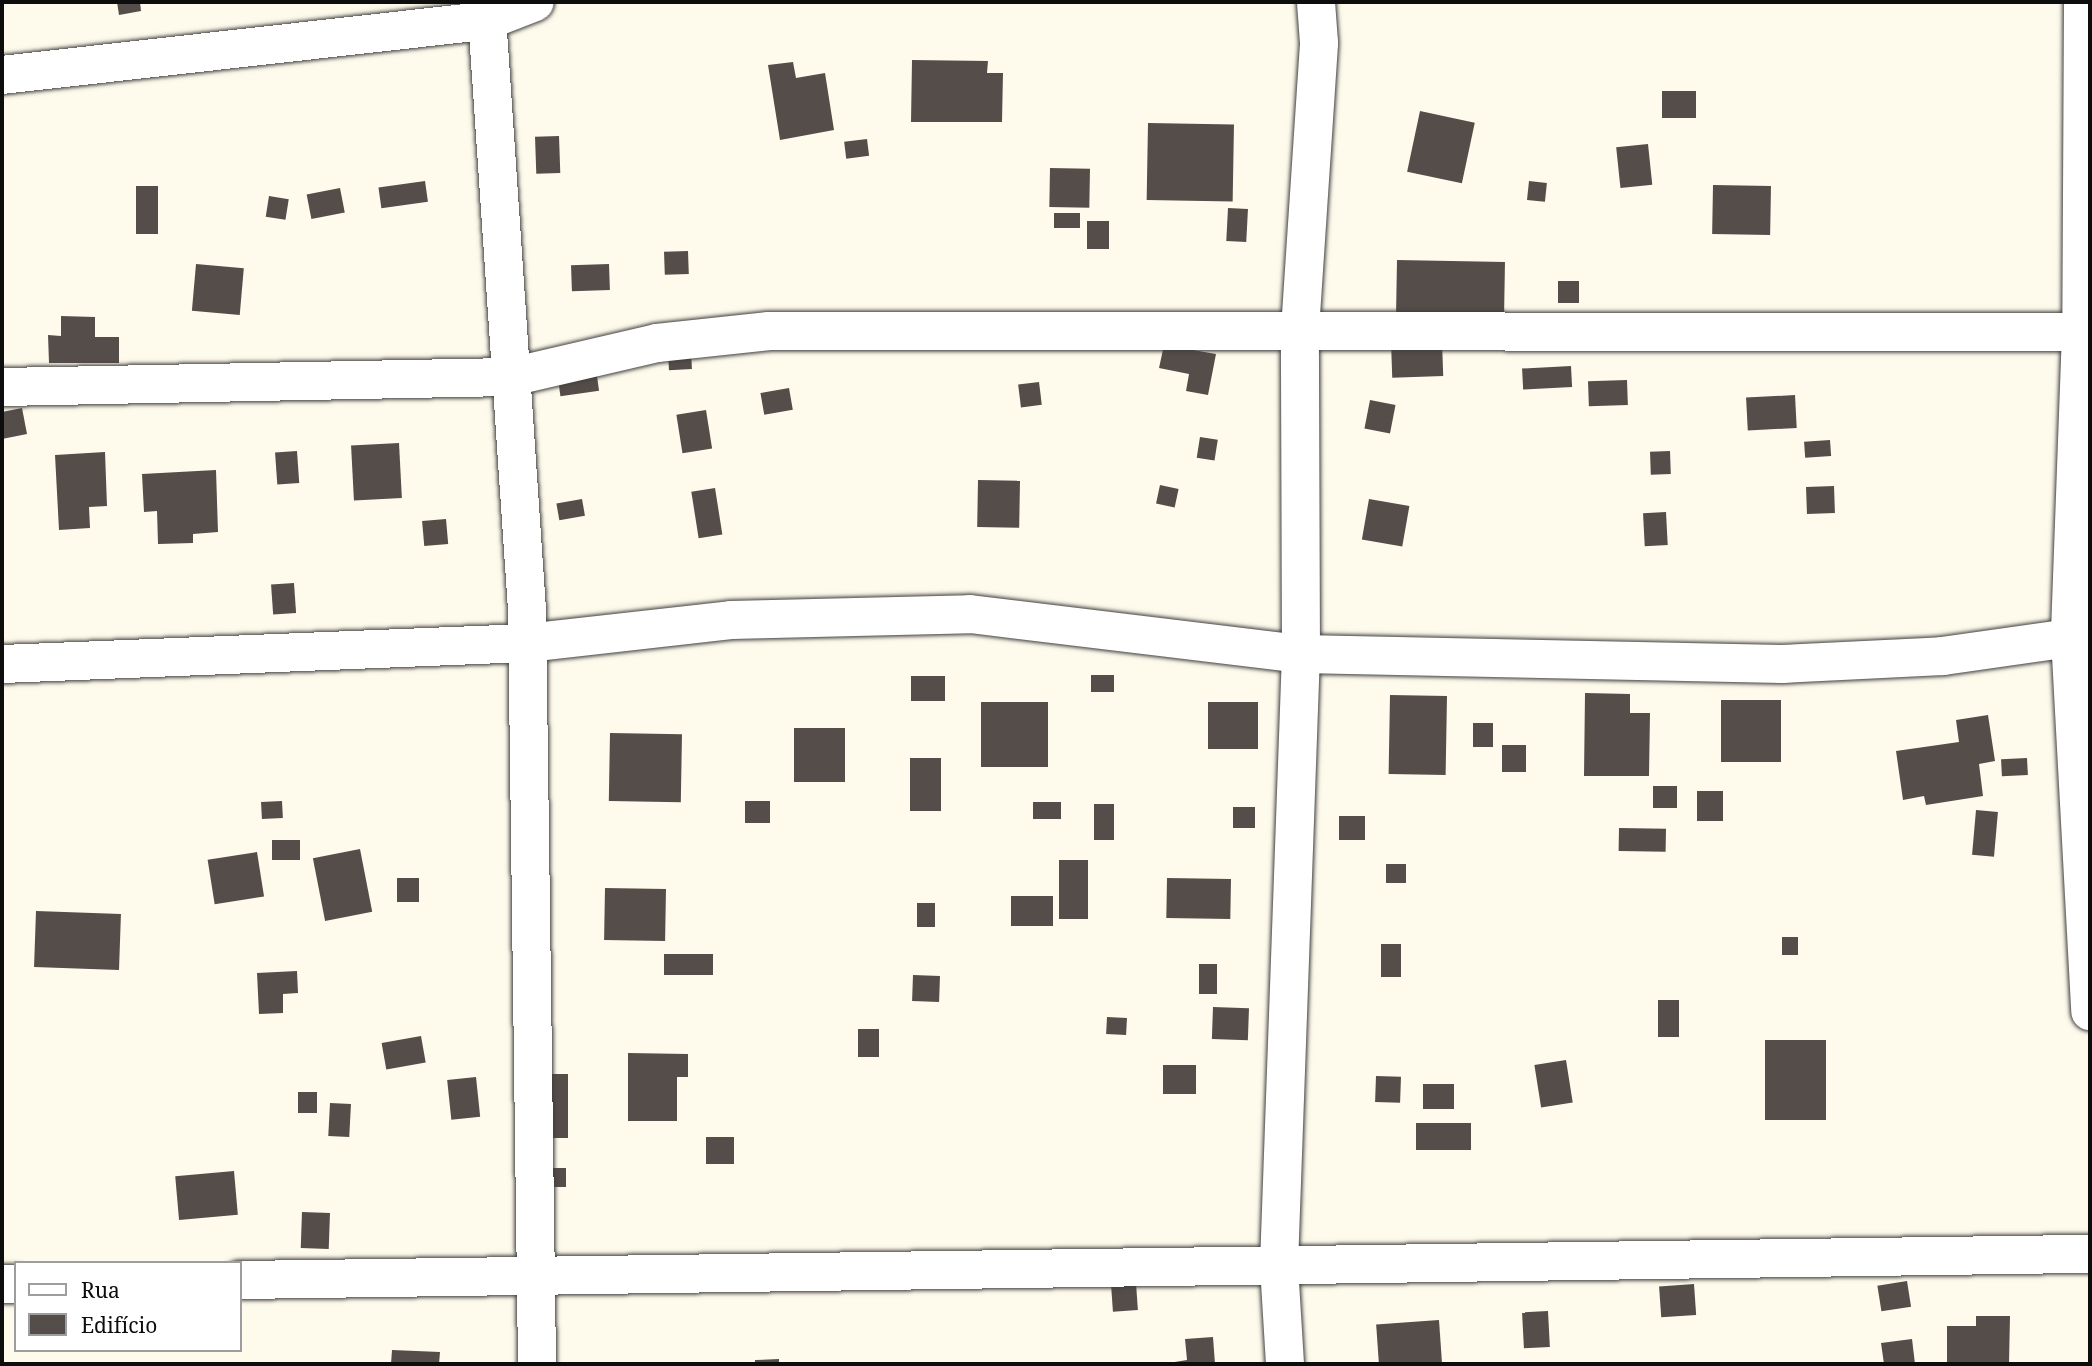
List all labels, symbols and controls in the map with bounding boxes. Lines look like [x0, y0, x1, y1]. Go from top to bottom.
legend [14, 1261, 242, 1352]
text: Rua [81, 1276, 120, 1304]
text: Edifício [81, 1311, 157, 1339]

